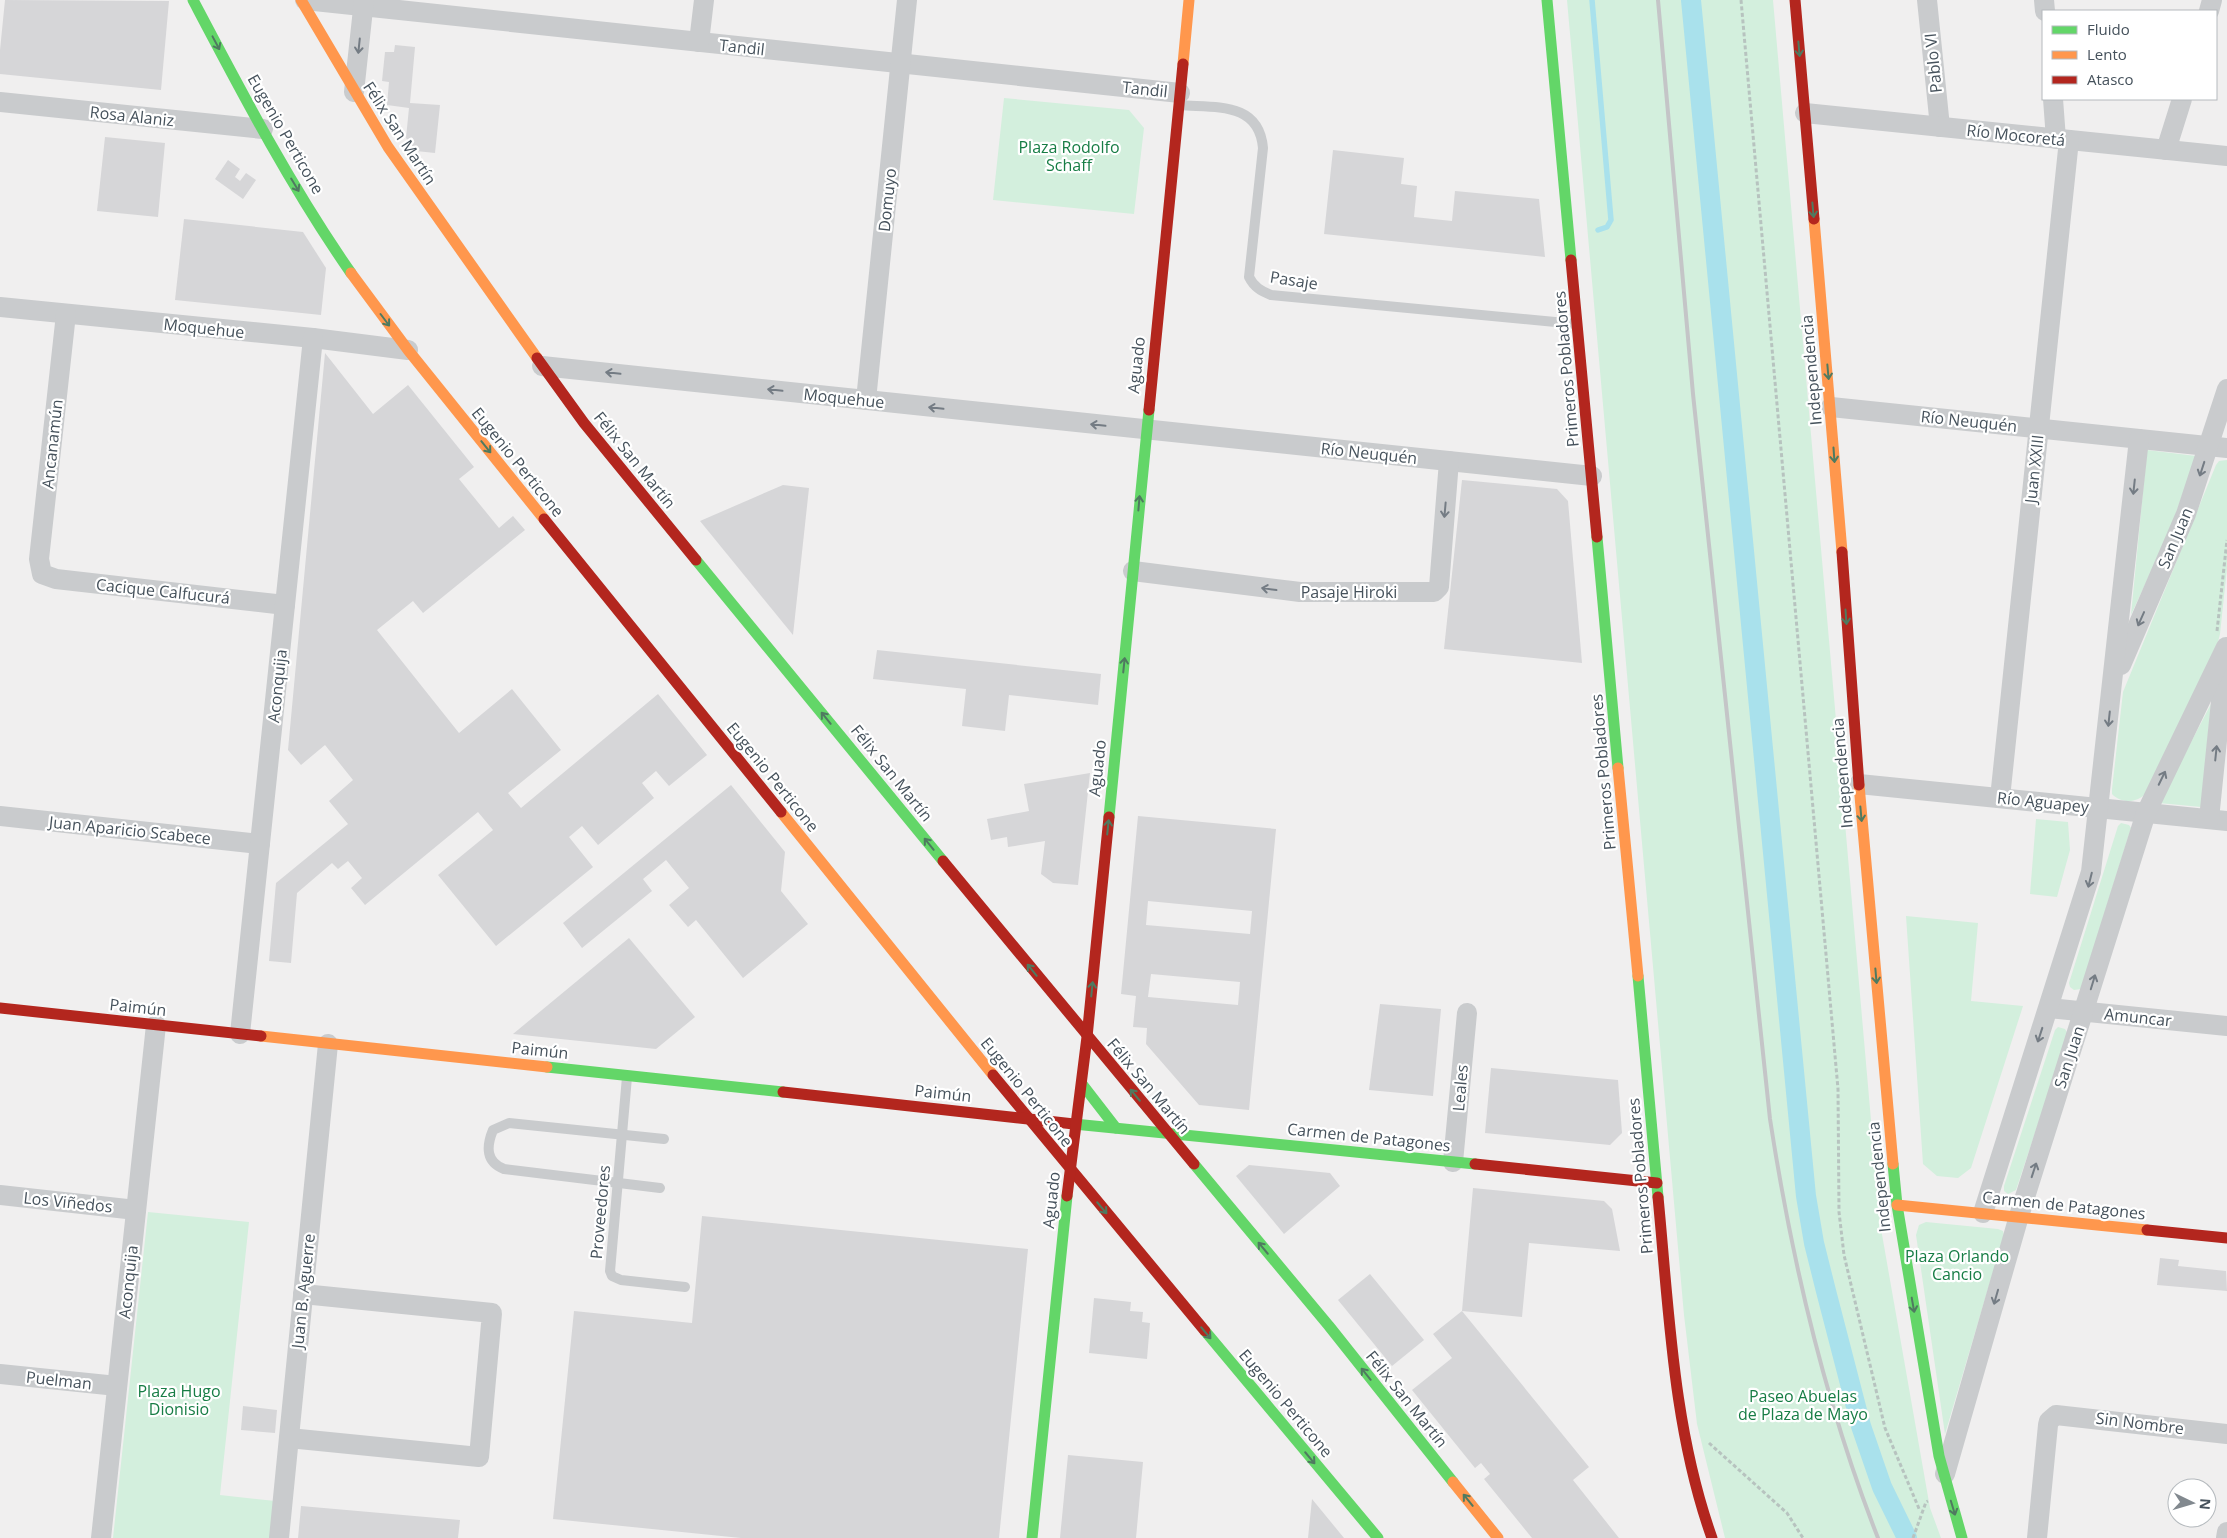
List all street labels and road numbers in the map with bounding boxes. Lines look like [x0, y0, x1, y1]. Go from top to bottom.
street label: Pablo VI [1919, 32, 1947, 94]
street label: Tandil [718, 34, 766, 60]
street label: Eugenio Perticone [243, 70, 329, 198]
street label: Tandil [1121, 76, 1169, 102]
street label: Félix San Martín [358, 77, 442, 189]
street label: Rosa Alaniz [89, 101, 175, 131]
street label: Río Mocoretá [1966, 119, 2066, 151]
street label: Domuyo [873, 167, 901, 233]
street label: Pasaje [1269, 265, 1319, 295]
street label: Primeros Pobladores [1548, 290, 1584, 448]
street label: Moquehue [162, 313, 246, 343]
street label: Independencia [1795, 314, 1827, 426]
street label: Aguado [1122, 336, 1150, 394]
street label: Moquehue [802, 383, 886, 413]
street label: Ancanamún [36, 398, 68, 490]
street label: Eugenio Perticone [467, 403, 569, 521]
street label: Río Neuquén [1920, 405, 2018, 437]
street label: Félix San Martín [589, 407, 681, 513]
street label: Juan XXIII [2019, 434, 2049, 506]
street label: Río Neuquén [1320, 437, 1418, 469]
street label: San Juan [2152, 504, 2198, 572]
street label: Cacique Calfucurá [95, 573, 231, 609]
street label: Pasaje Hiroki [1301, 581, 1397, 603]
street label: Aconquija [262, 648, 292, 724]
street label: Primeros Pobladores [1585, 693, 1621, 851]
street label: Independencia [1826, 717, 1858, 829]
street label: Eugenio Perticone [722, 718, 824, 836]
street label: Félix San Martín [846, 720, 938, 826]
street label: Aguado [1083, 739, 1111, 797]
street label: Río Aguapey [1996, 786, 2091, 818]
street label: Juan Aparicio Scabece [46, 810, 212, 849]
street label: Paimún [109, 993, 167, 1021]
street label: Amuncar [2103, 1003, 2173, 1032]
street label: San Juan [2049, 1023, 2089, 1091]
street label: Eugenio Perticone [976, 1033, 1078, 1151]
street label: Félix San Martín [1102, 1033, 1196, 1139]
street label: Paimún [511, 1036, 569, 1064]
street label: Leales [1447, 1064, 1473, 1112]
street label: Paimún [914, 1079, 972, 1107]
street label: Primeros Pobladores [1622, 1097, 1658, 1255]
street label: Carmen de Patagones [1286, 1117, 1452, 1157]
street label: Independencia [1862, 1121, 1896, 1233]
street label: Proveedores [585, 1164, 615, 1260]
street label: Aguado [1037, 1171, 1065, 1229]
street label: Carmen de Patagones [1981, 1185, 2147, 1225]
street label: Los Viñedos [23, 1186, 113, 1218]
street label: Juan B. Aguerre [286, 1232, 320, 1351]
street label: Aconquija [113, 1244, 143, 1320]
street label: Eugenio Perticone [1234, 1344, 1338, 1462]
street label: Félix San Martín [1361, 1346, 1453, 1452]
street label: Puelman [25, 1366, 93, 1394]
street label: Sin Nombre [2095, 1407, 2185, 1439]

